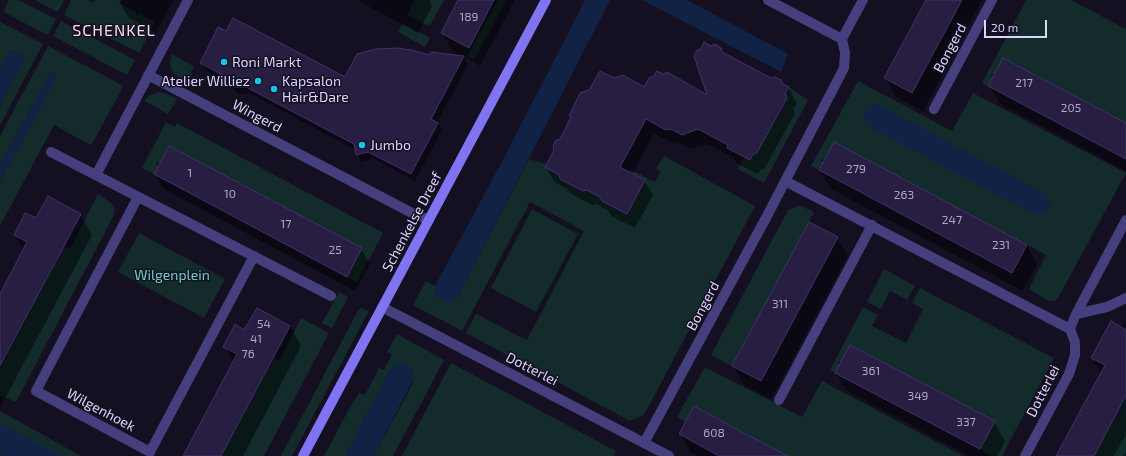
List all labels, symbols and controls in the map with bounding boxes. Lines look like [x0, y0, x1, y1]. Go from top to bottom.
house number: 189 [460, 10, 478, 24]
scale bar [986, 12, 1049, 38]
street label: Bongerd [930, 20, 970, 76]
text: 20 m [991, 20, 1018, 34]
district label: SCHENKEL [72, 21, 156, 41]
place label: Roni Markt [232, 54, 301, 70]
marker: Roni Markt [219, 57, 229, 67]
place label: Atelier Williez [162, 73, 250, 89]
place label: Kapsalon Hair&Dare [282, 73, 349, 106]
marker: Atelier Williez [253, 76, 263, 86]
house number: 217 [1015, 76, 1033, 90]
marker: Kapsalon Hair&Dare [269, 84, 279, 94]
street label: Wingerd [229, 96, 285, 136]
house number: 205 [1061, 101, 1081, 115]
place label: Jumbo [370, 137, 411, 153]
marker: Jumbo [357, 140, 367, 150]
house number: 279 [846, 162, 866, 176]
house number: 1 [188, 166, 192, 180]
street label: Schenkelse Dreef [379, 170, 445, 274]
house number: 10 [224, 187, 236, 201]
house number: 263 [894, 188, 914, 202]
house number: 247 [942, 213, 962, 227]
house number: 17 [281, 217, 291, 231]
house number: 231 [992, 238, 1010, 252]
house number: 25 [328, 243, 342, 257]
park label: Wilgenplein [134, 267, 210, 283]
street label: Bongerd [683, 278, 723, 334]
house number: 311 [772, 297, 788, 311]
house number: 54 [257, 317, 271, 331]
house number: 41 [250, 332, 262, 346]
house number: 76 [241, 347, 255, 361]
street label: Dotterlei [503, 349, 561, 389]
street label: Dotterlei [1023, 362, 1063, 420]
house number: 361 [862, 364, 880, 378]
street label: Wilgenhoek [64, 385, 138, 435]
house number: 349 [908, 389, 928, 403]
house number: 337 [956, 415, 976, 429]
house number: 608 [703, 426, 725, 440]

